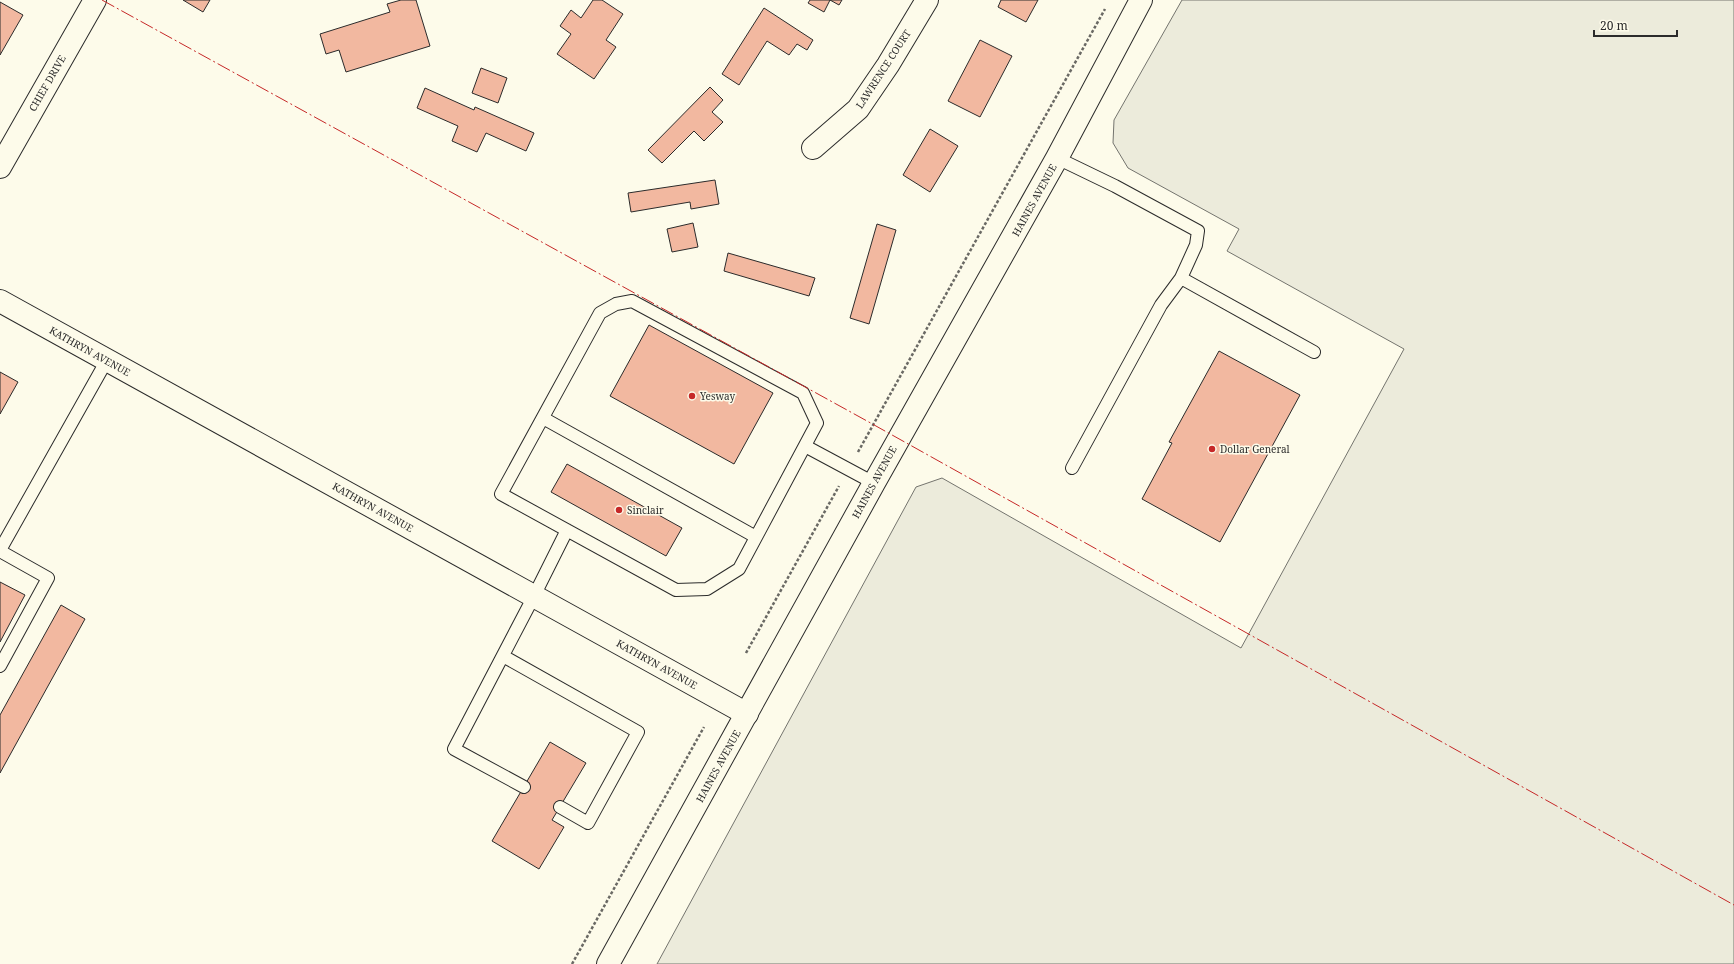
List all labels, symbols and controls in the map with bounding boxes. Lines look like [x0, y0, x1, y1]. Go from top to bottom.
scale bar [1594, 12, 1677, 38]
text: 20 m [1600, 17, 1628, 34]
street label: LAWRENCE COURT [852, 27, 914, 111]
street label: CHIEF DRIVE [25, 52, 69, 114]
street label: HAINES AVENUE [1008, 161, 1060, 239]
street label: KATHRYN AVENUE [47, 323, 133, 379]
place label: Yesway [699, 389, 735, 403]
marker: Yesway [687, 391, 697, 401]
place label: Dollar General [1220, 442, 1290, 456]
street label: HAINES AVENUE [848, 443, 900, 521]
marker: Dollar General [1207, 444, 1217, 454]
street label: KATHRYN AVENUE [330, 479, 416, 535]
place label: Sinclair [627, 503, 664, 517]
marker: Sinclair [614, 505, 624, 515]
street label: KATHRYN AVENUE [614, 636, 700, 692]
street label: HAINES AVENUE [692, 727, 744, 805]

